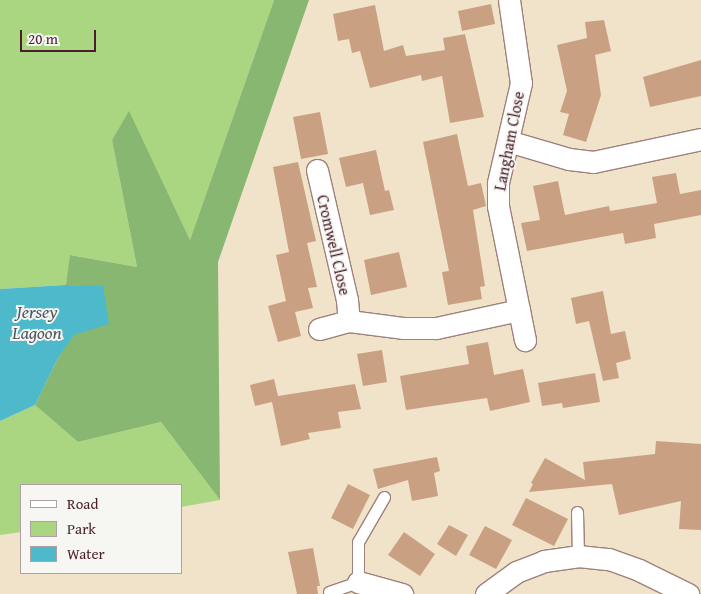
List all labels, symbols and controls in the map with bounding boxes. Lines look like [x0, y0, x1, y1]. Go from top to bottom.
scale bar [22, 20, 99, 52]
text: 20 m [28, 28, 58, 49]
street label: Langham Close [490, 90, 528, 192]
street label: Cromwell Close [313, 193, 355, 297]
water label: Jersey Lagoon [12, 302, 62, 344]
legend [20, 484, 182, 574]
text: Road [67, 493, 98, 514]
text: Park [67, 518, 96, 539]
text: Water [67, 543, 105, 564]

